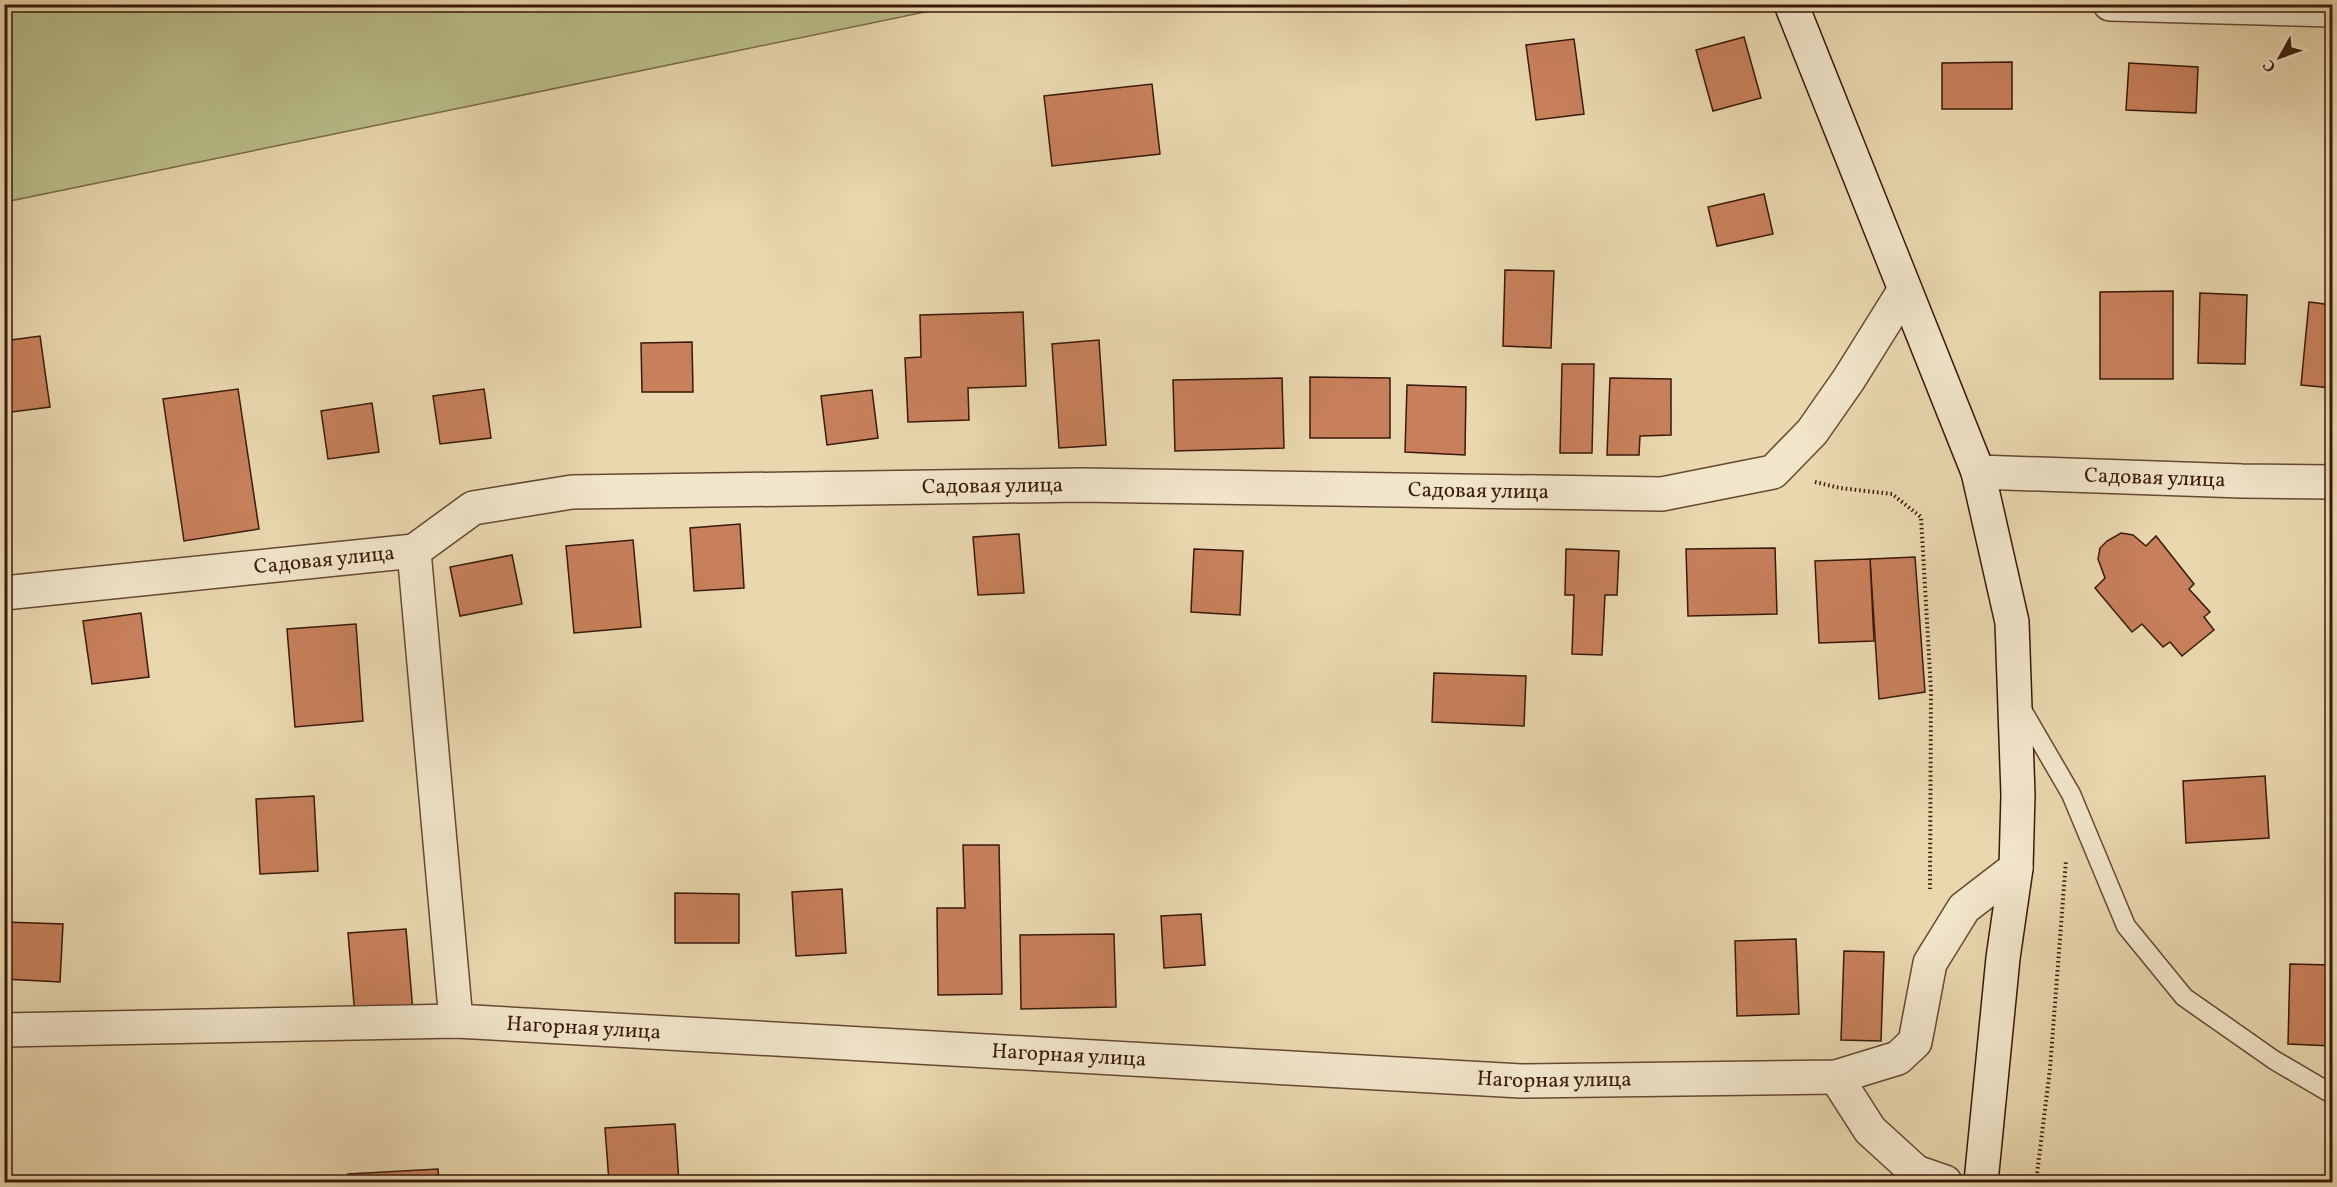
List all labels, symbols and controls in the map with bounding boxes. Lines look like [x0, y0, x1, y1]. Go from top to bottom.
north arrow [2250, 27, 2310, 87]
text: С [2258, 54, 2282, 76]
street label: Садовая улица [2084, 461, 2226, 495]
street label: Садовая улица [922, 471, 1063, 502]
street label: Садовая улица [1408, 476, 1549, 507]
street label: Садовая улица [253, 539, 396, 582]
street label: Нагорная улица [506, 1009, 662, 1047]
street label: Нагорная улица [991, 1037, 1147, 1074]
street label: Нагорная улица [1476, 1064, 1632, 1096]

